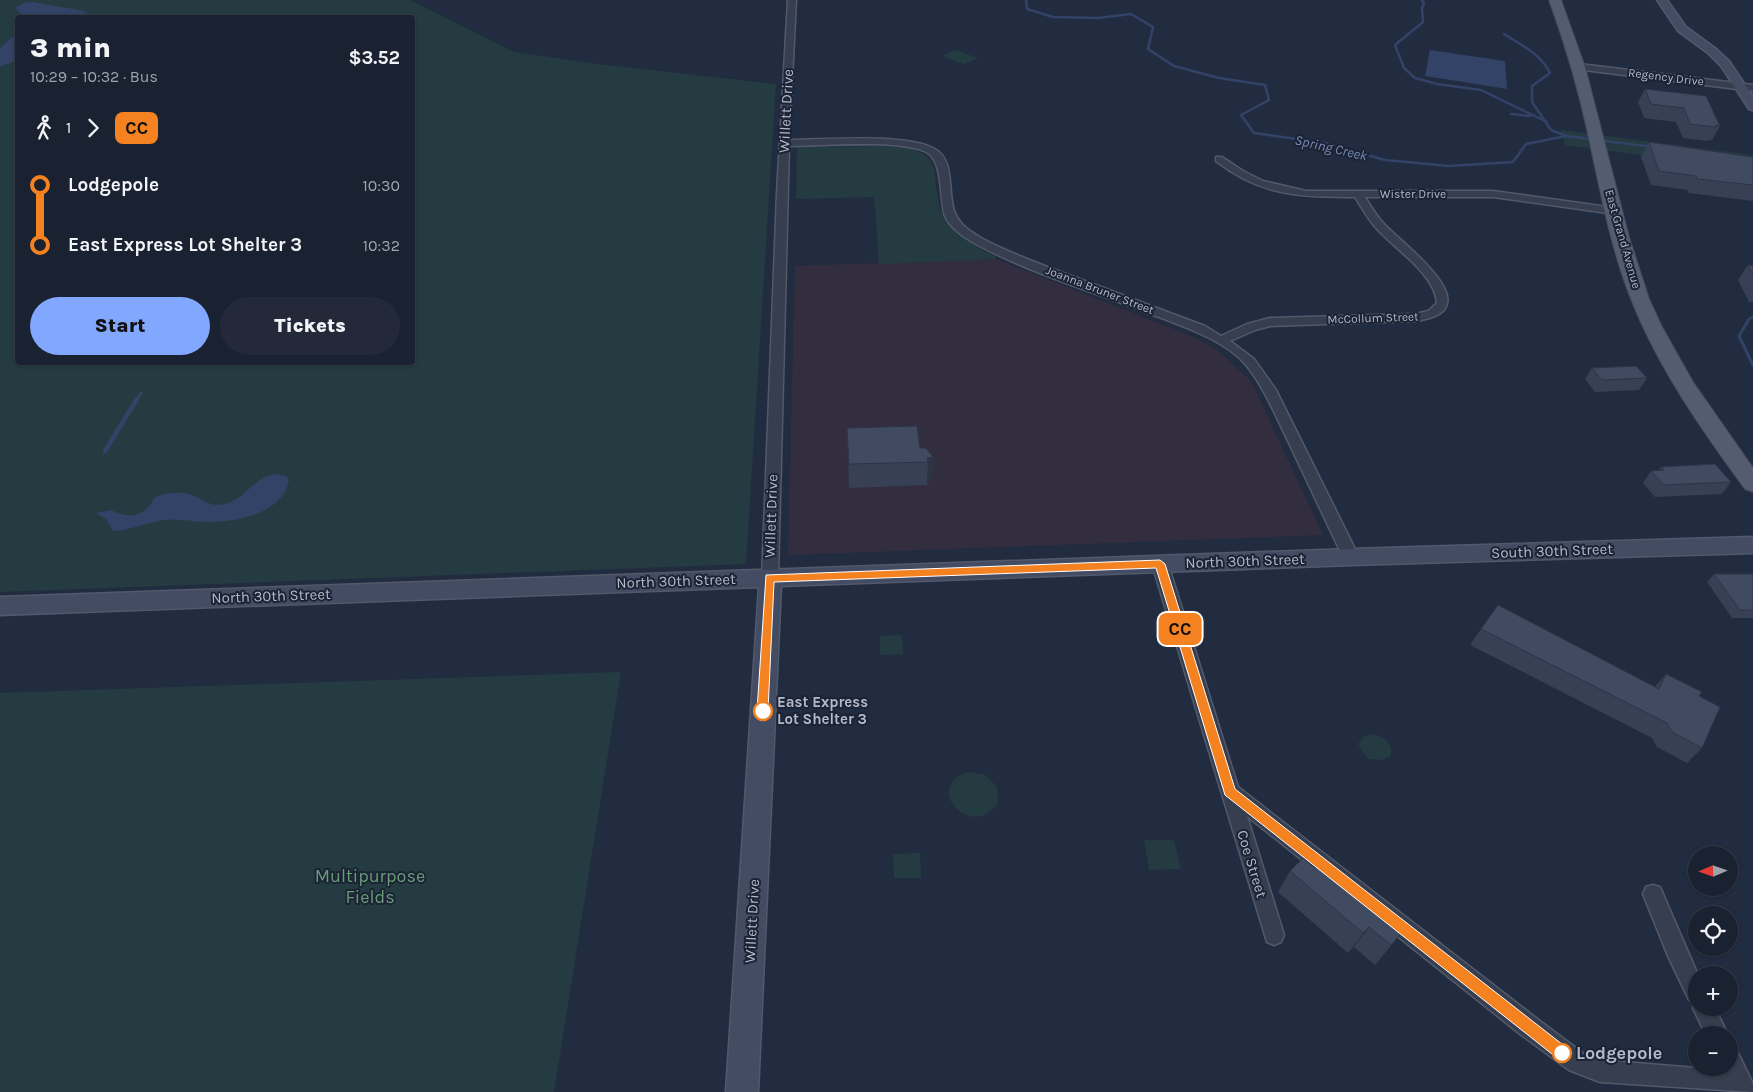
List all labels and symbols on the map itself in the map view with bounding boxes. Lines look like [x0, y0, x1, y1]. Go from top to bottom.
street label: Regency Drive [1627, 65, 1705, 89]
street label: Willett Drive [775, 69, 797, 153]
water label: Spring Creek [1293, 131, 1370, 165]
street label: Wister Drive [1380, 187, 1446, 201]
street label: East Grand Avenue [1602, 188, 1644, 290]
street label: Joanna Bruner Street [1044, 263, 1156, 317]
street label: McCollum Street [1327, 309, 1419, 327]
street label: Willett Drive [761, 474, 781, 558]
street label: South 30th Street [1491, 540, 1614, 562]
street label: North 30th Street [1185, 550, 1305, 572]
street label: North 30th Street [616, 570, 736, 592]
street label: North 30th Street [211, 585, 331, 607]
line badge: CC [1158, 613, 1202, 645]
place label: East Express Lot Shelter 3 [777, 693, 868, 728]
marker: East Express Lot Shelter 3 [753, 701, 773, 721]
street label: Coe Street [1233, 828, 1271, 900]
north arrow [1688, 846, 1738, 896]
park label: Multipurpose Fields [315, 865, 425, 908]
street label: Willett Drive [741, 879, 763, 963]
place label: Lodgepole [1576, 1042, 1662, 1064]
marker: Lodgepole [1552, 1043, 1572, 1063]

